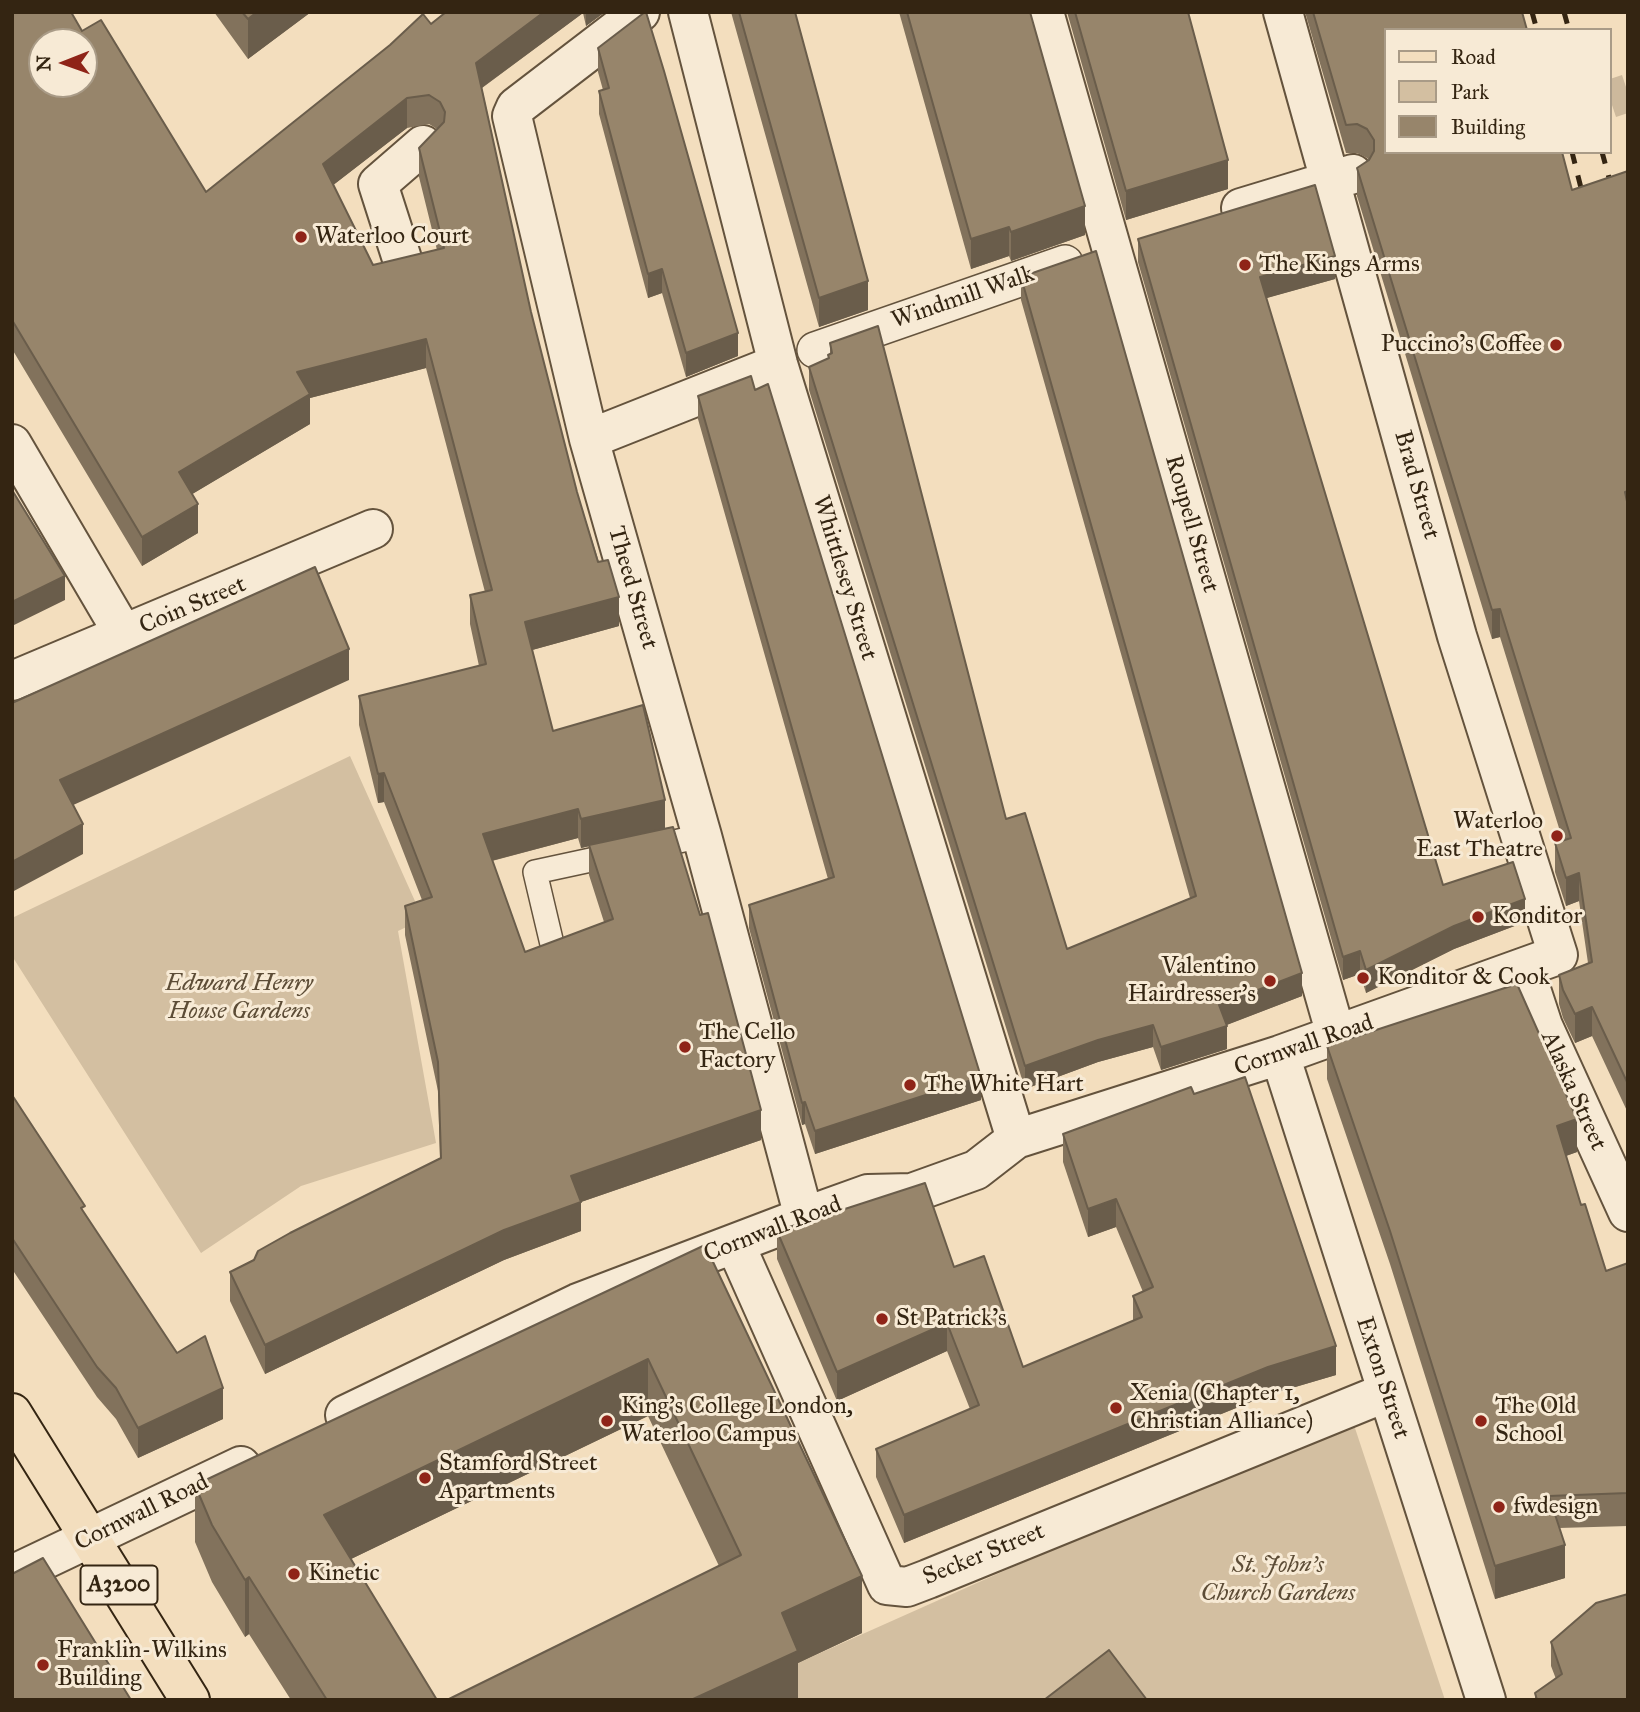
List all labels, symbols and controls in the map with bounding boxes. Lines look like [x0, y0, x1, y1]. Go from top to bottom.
north arrow [28, 28, 98, 98]
legend [1384, 28, 1612, 154]
text: Road [1451, 44, 1496, 70]
text: N [32, 55, 55, 72]
text: Park [1451, 79, 1489, 105]
text: Building [1451, 114, 1525, 140]
place label: Waterloo Court [315, 223, 469, 251]
marker: Waterloo Court [293, 229, 309, 245]
place label: The Kings Arms [1259, 251, 1420, 279]
marker: The Kings Arms [1237, 257, 1253, 273]
street label: Windmill Walk [888, 260, 1038, 336]
place label: Puccino's Coffee [1381, 331, 1542, 359]
marker: Puccino's Coffee [1548, 337, 1564, 353]
street label: Brad Street [1387, 427, 1445, 543]
street label: Roupell Street [1158, 452, 1224, 596]
street label: Whittlesey Street [805, 492, 883, 664]
street label: Theed Street [601, 523, 663, 653]
street label: Coin Street [135, 571, 251, 641]
place label: Waterloo East Theatre [1416, 808, 1543, 864]
marker: Waterloo East Theatre [1549, 828, 1565, 844]
place label: Konditor [1492, 903, 1582, 931]
marker: Konditor [1470, 909, 1486, 925]
place label: Valentino Hairdresser's [1127, 953, 1256, 1009]
place label: Konditor & Cook [1377, 964, 1550, 992]
park label: Edward Henry House Gardens [165, 970, 313, 1026]
marker: Konditor & Cook [1355, 970, 1371, 986]
marker: Valentino Hairdresser's [1262, 973, 1278, 989]
street label: Cornwall Road [1231, 1009, 1377, 1083]
place label: The Cello Factory [699, 1019, 795, 1075]
street label: Alaska Street [1534, 1027, 1612, 1155]
marker: The Cello Factory [677, 1039, 693, 1055]
place label: The White Hart [924, 1071, 1084, 1099]
marker: The White Hart [902, 1077, 918, 1093]
street label: Cornwall Road [700, 1191, 846, 1269]
place label: St Patrick's [896, 1305, 1007, 1333]
marker: St Patrick's [874, 1311, 890, 1327]
street label: Exton Street [1349, 1313, 1415, 1443]
place label: Xenia (Chapter 1, Christian Alliance) [1130, 1380, 1313, 1436]
place label: King's College London, Waterloo Campus [621, 1393, 853, 1449]
place label: The Old School [1495, 1393, 1577, 1449]
marker: Xenia (Chapter 1, Christian Alliance) [1108, 1400, 1124, 1416]
marker: King's College London, Waterloo Campus [599, 1413, 615, 1429]
marker: The Old School [1473, 1413, 1489, 1429]
place label: Stamford Street Apartments [439, 1450, 597, 1506]
street label: Cornwall Road [70, 1468, 214, 1558]
marker: Stamford Street Apartments [417, 1470, 433, 1486]
place label: fwdesign [1513, 1493, 1598, 1521]
marker: fwdesign [1491, 1499, 1507, 1515]
street label: Secker Street [919, 1518, 1049, 1592]
park label: St. John's Church Gardens [1201, 1552, 1355, 1608]
place label: Kinetic [308, 1560, 380, 1588]
road number: A3200 [80, 1566, 158, 1604]
marker: Kinetic [286, 1566, 302, 1582]
place label: Franklin-Wilkins Building [57, 1637, 227, 1693]
marker: Franklin-Wilkins Building [35, 1657, 51, 1673]

